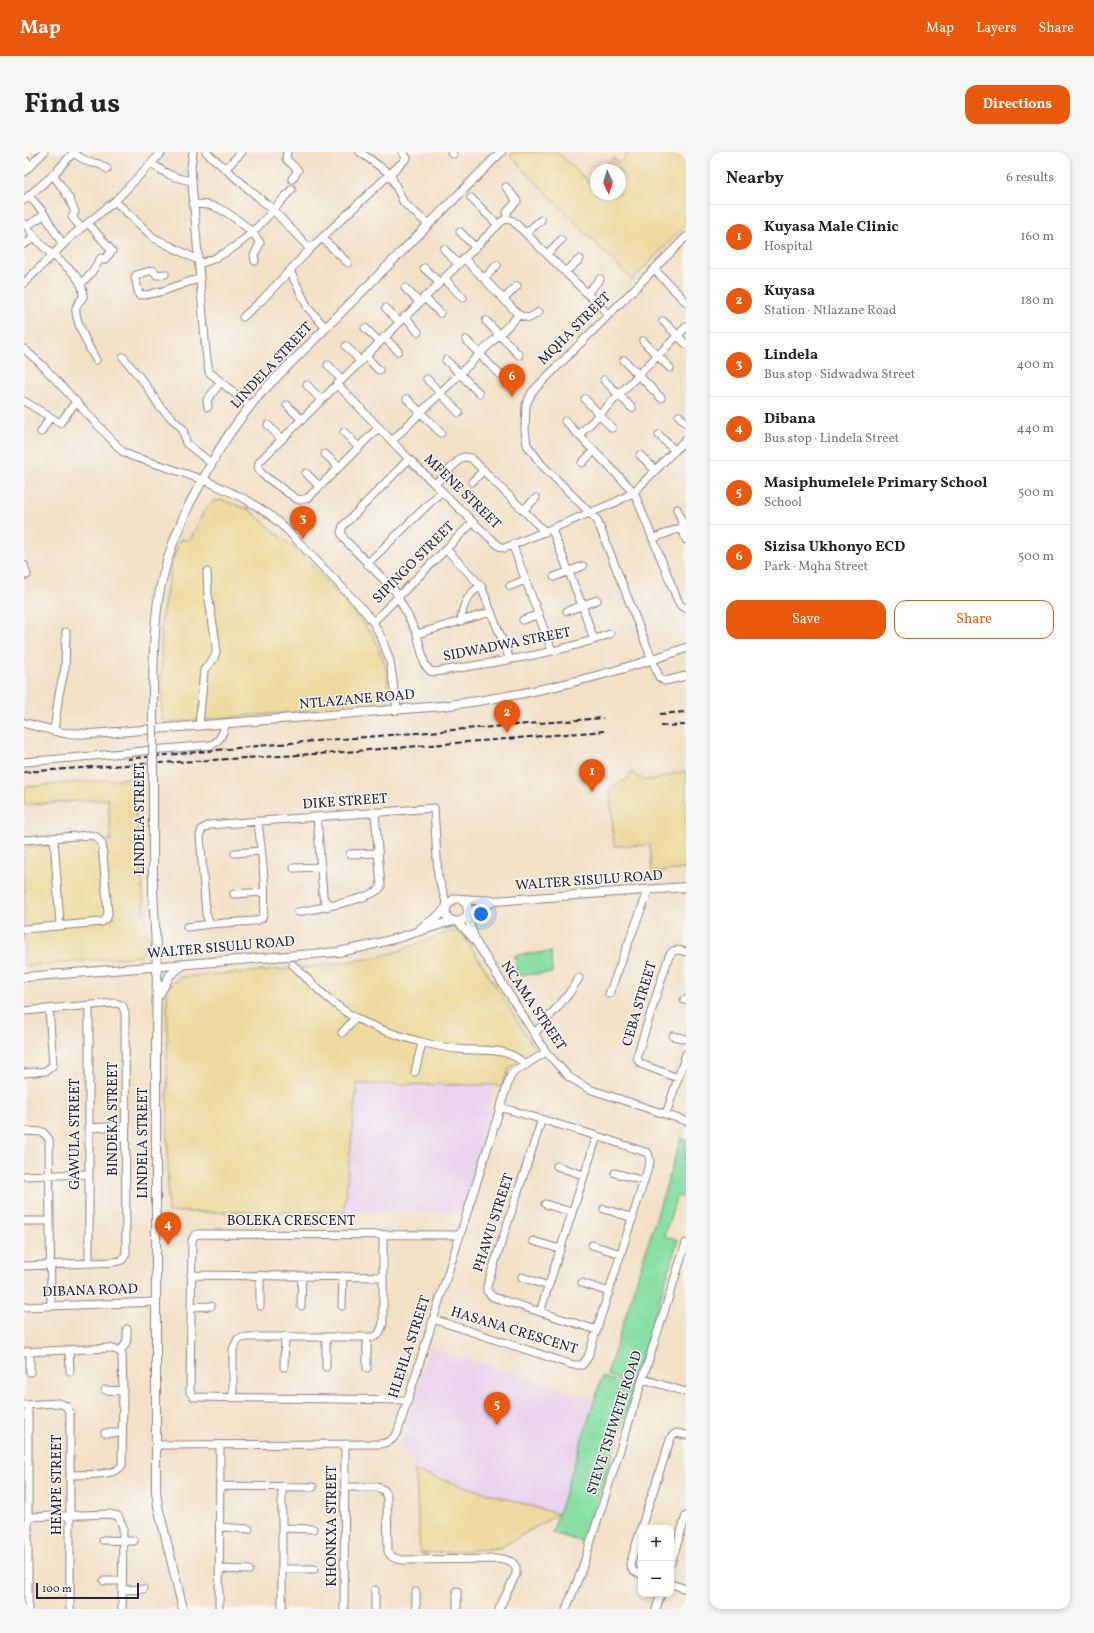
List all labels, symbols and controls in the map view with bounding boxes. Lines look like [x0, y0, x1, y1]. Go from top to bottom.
text: Map [20, 15, 61, 41]
text: Map [926, 19, 954, 38]
text: Layers [976, 19, 1016, 38]
text: Share [1038, 19, 1074, 38]
text: Find us [24, 85, 120, 124]
button: Directions [965, 85, 1070, 124]
north arrow [590, 164, 626, 200]
text: Nearby [726, 167, 784, 190]
text: 6 results [1006, 169, 1054, 187]
text: Kuyasa Male Clinic [764, 217, 899, 238]
text: 1 [736, 228, 742, 246]
text: 160 m [1020, 228, 1054, 246]
text: Hospital [764, 238, 813, 256]
text: Kuyasa [764, 281, 815, 302]
street label: MQHA STREET [534, 288, 616, 370]
text: 2 [736, 292, 742, 310]
text: 180 m [1020, 292, 1054, 310]
text: Station · Ntlazane Road [764, 302, 896, 320]
street label: LINDELA STREET [227, 319, 317, 413]
text: Lindela [764, 345, 818, 366]
text: 3 [736, 356, 742, 374]
text: 400 m [1017, 356, 1054, 374]
pin: 6 [499, 364, 525, 397]
text: Bus stop · Sidwadwa Street [764, 366, 915, 384]
text: Dibana [764, 409, 816, 430]
text: 4 [735, 420, 743, 438]
text: 440 m [1017, 420, 1054, 438]
text: Bus stop · Lindela Street [764, 430, 899, 448]
street label: MFENE STREET [419, 450, 505, 534]
text: Masiphumelele Primary School [764, 473, 987, 494]
text: 5 [736, 484, 742, 502]
text: 500 m [1018, 484, 1054, 502]
text: School [764, 494, 802, 512]
pin: 3 [290, 506, 316, 539]
street label: SIPINGO STREET [369, 518, 459, 608]
text: Sizisa Ukhonyo ECD [764, 537, 905, 558]
text: 6 [735, 548, 743, 566]
text: 500 m [1018, 548, 1054, 566]
text: Park · Mqha Street [764, 558, 868, 576]
button: Save [726, 600, 886, 639]
button: Share [894, 600, 1054, 639]
street label: SIDWADWA STREET [441, 623, 573, 667]
street label: NTLAZANE ROAD [298, 685, 416, 715]
pin: 2 [494, 700, 520, 733]
pin: 1 [579, 759, 605, 792]
street label: LINDELA STREET [131, 763, 150, 875]
street label: DIKE STREET [302, 790, 388, 814]
street label: WALTER SISULU ROAD [515, 866, 663, 896]
your location [471, 904, 491, 924]
street label: WALTER SISULU ROAD [146, 932, 296, 964]
street label: NCAMA STREET [496, 958, 570, 1054]
street label: CEBA STREET [618, 959, 662, 1049]
street label: BINDEKA STREET [104, 1062, 123, 1176]
street label: GAWULA STREET [66, 1078, 85, 1190]
street label: LINDELA STREET [134, 1087, 153, 1199]
street label: PHAWU STREET [469, 1171, 519, 1275]
pin: 4 [155, 1212, 181, 1245]
street label: BOLEKA CRESCENT [227, 1212, 355, 1231]
street label: DIBANA ROAD [42, 1280, 138, 1302]
street label: HLEHLA STREET [384, 1293, 436, 1401]
street label: HASANA CRESCENT [448, 1303, 580, 1359]
street label: STEVE TSHWETE ROAD [583, 1349, 647, 1497]
pin: 5 [484, 1392, 510, 1425]
street label: HEMPE STREET [48, 1435, 67, 1535]
street label: KHONKXA STREET [323, 1465, 342, 1587]
map controls [638, 1525, 674, 1597]
button: + [638, 1525, 674, 1561]
button: − [638, 1561, 674, 1597]
scale bar [36, 1581, 139, 1600]
text: 100 m [42, 1582, 72, 1597]

